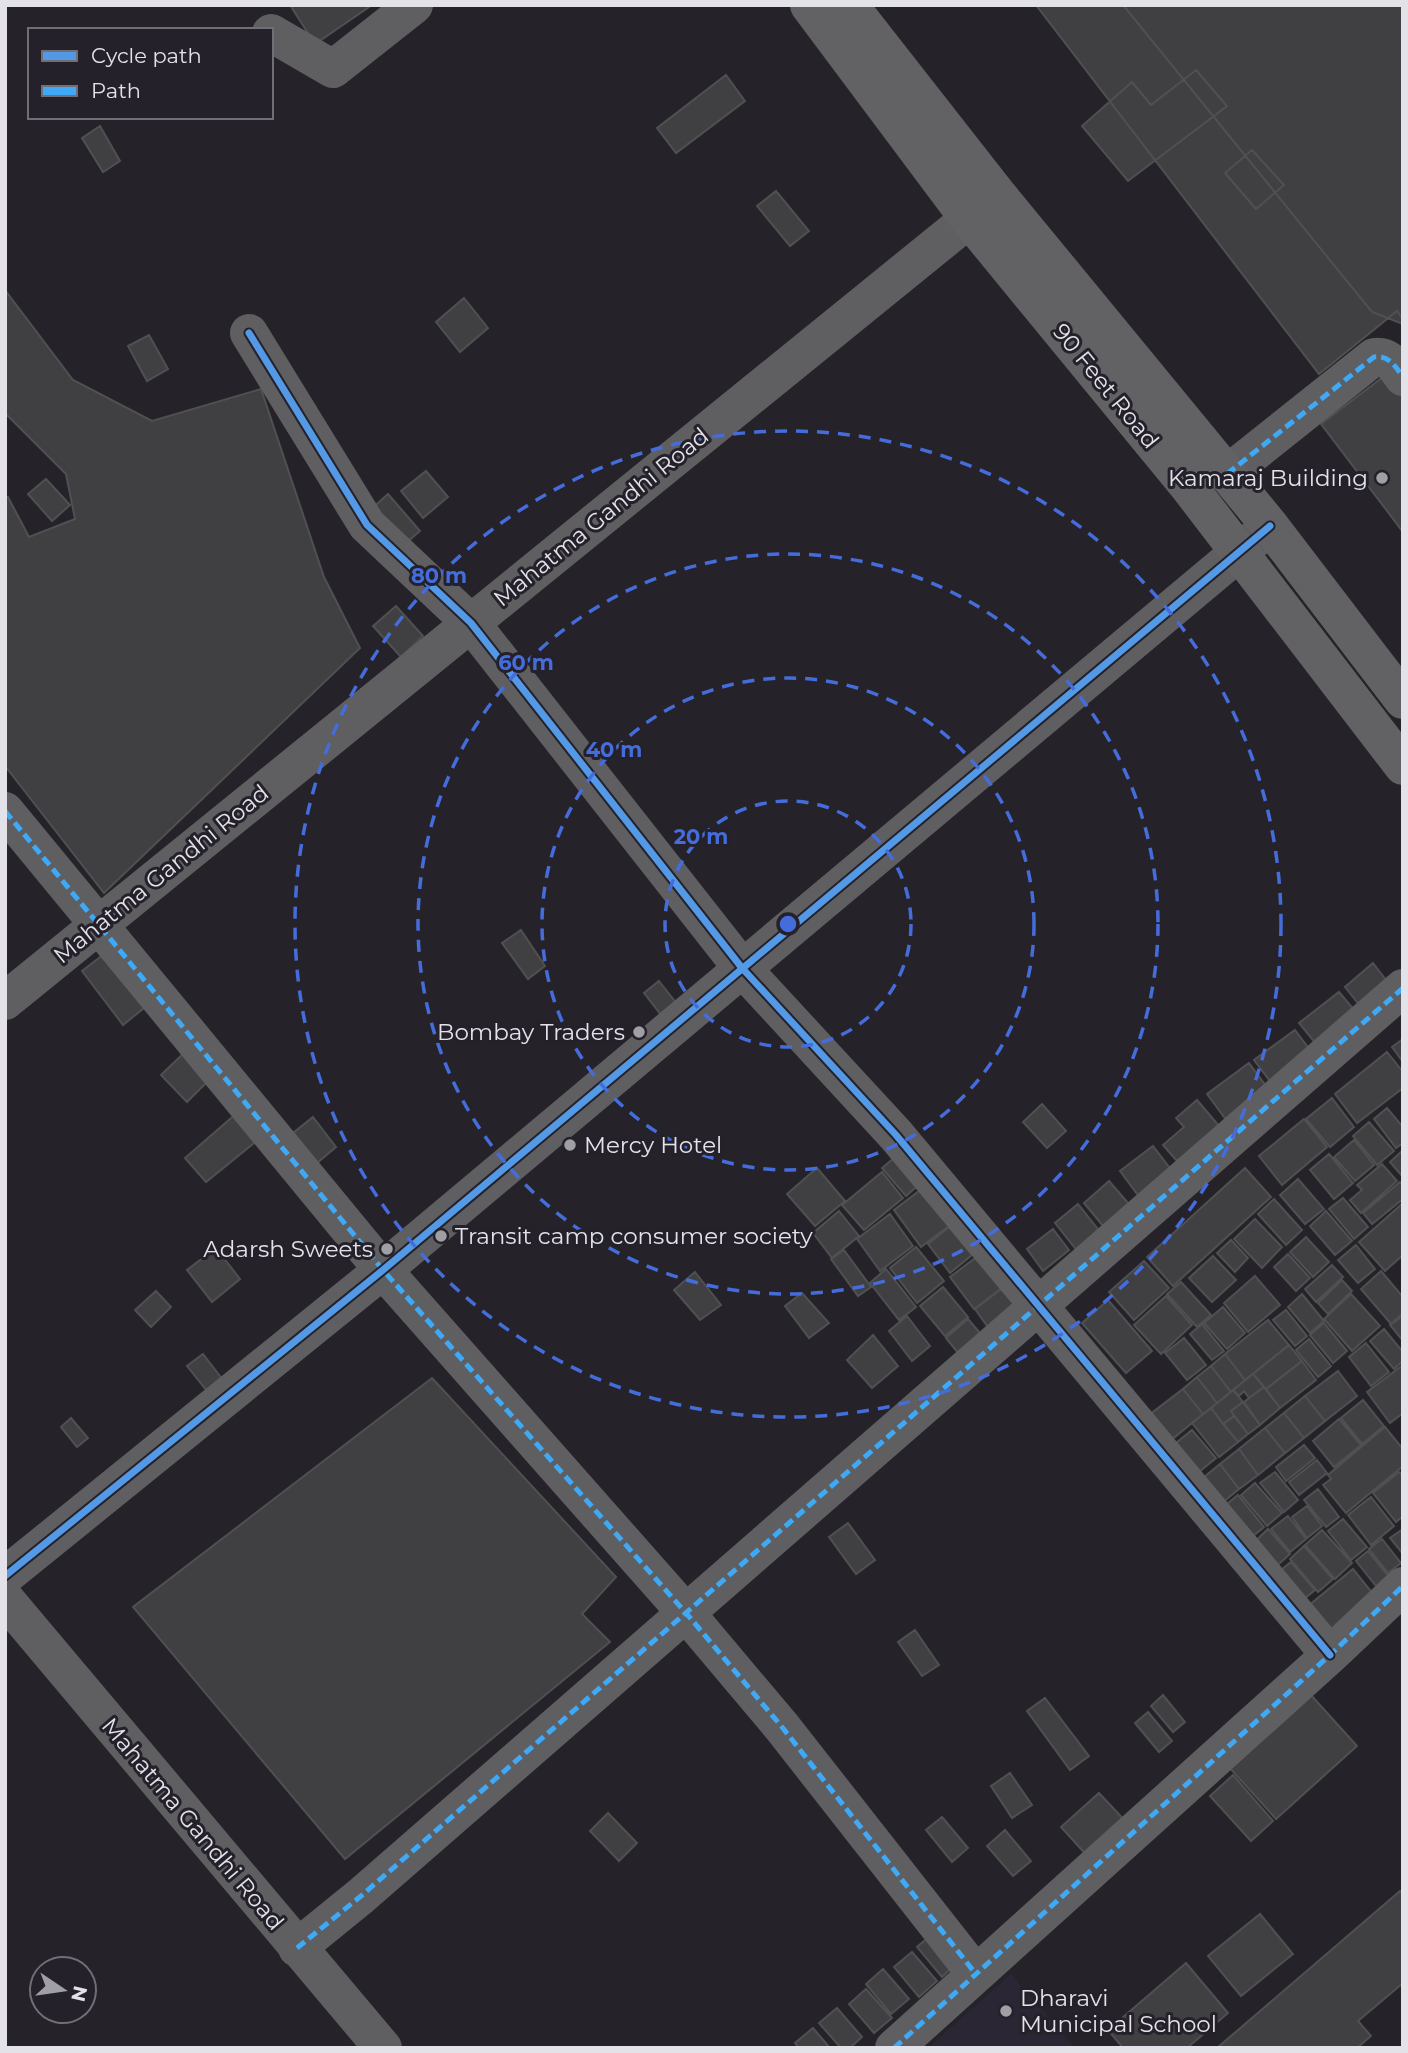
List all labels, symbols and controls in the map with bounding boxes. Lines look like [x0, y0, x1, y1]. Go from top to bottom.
legend [28, 28, 273, 119]
text: Cycle path [91, 43, 202, 68]
text: Path [91, 78, 141, 103]
street label: 90 Feet Road [1047, 318, 1165, 454]
street label: Mahatma Gandhi Road [488, 422, 714, 612]
place label: Kamaraj Building [1168, 464, 1368, 492]
marker: Kamaraj Building [1374, 470, 1390, 486]
text: 80 m [411, 563, 467, 588]
text: 60 m [498, 650, 554, 675]
text: 40 m [586, 737, 642, 762]
street label: Mahatma Gandhi Road [48, 779, 274, 969]
text: 20 m [674, 824, 728, 849]
centre of rings [776, 912, 800, 936]
place label: Bombay Traders [437, 1018, 625, 1046]
marker: Bombay Traders [631, 1024, 647, 1040]
place label: Mercy Hotel [584, 1131, 722, 1159]
marker: Mercy Hotel [562, 1137, 578, 1153]
place label: Transit camp consumer society [455, 1222, 813, 1250]
marker: Transit camp consumer society [433, 1228, 449, 1244]
place label: Adarsh Sweets [203, 1235, 373, 1263]
marker: Adarsh Sweets [379, 1241, 395, 1257]
street label: Mahatma Gandhi Road [96, 1712, 290, 1936]
north arrow [28, 1955, 98, 2025]
text: N [66, 1984, 92, 2004]
place label: Dharavi Municipal School [1020, 1984, 1217, 2038]
marker: Dharavi Municipal School [998, 2003, 1014, 2019]

